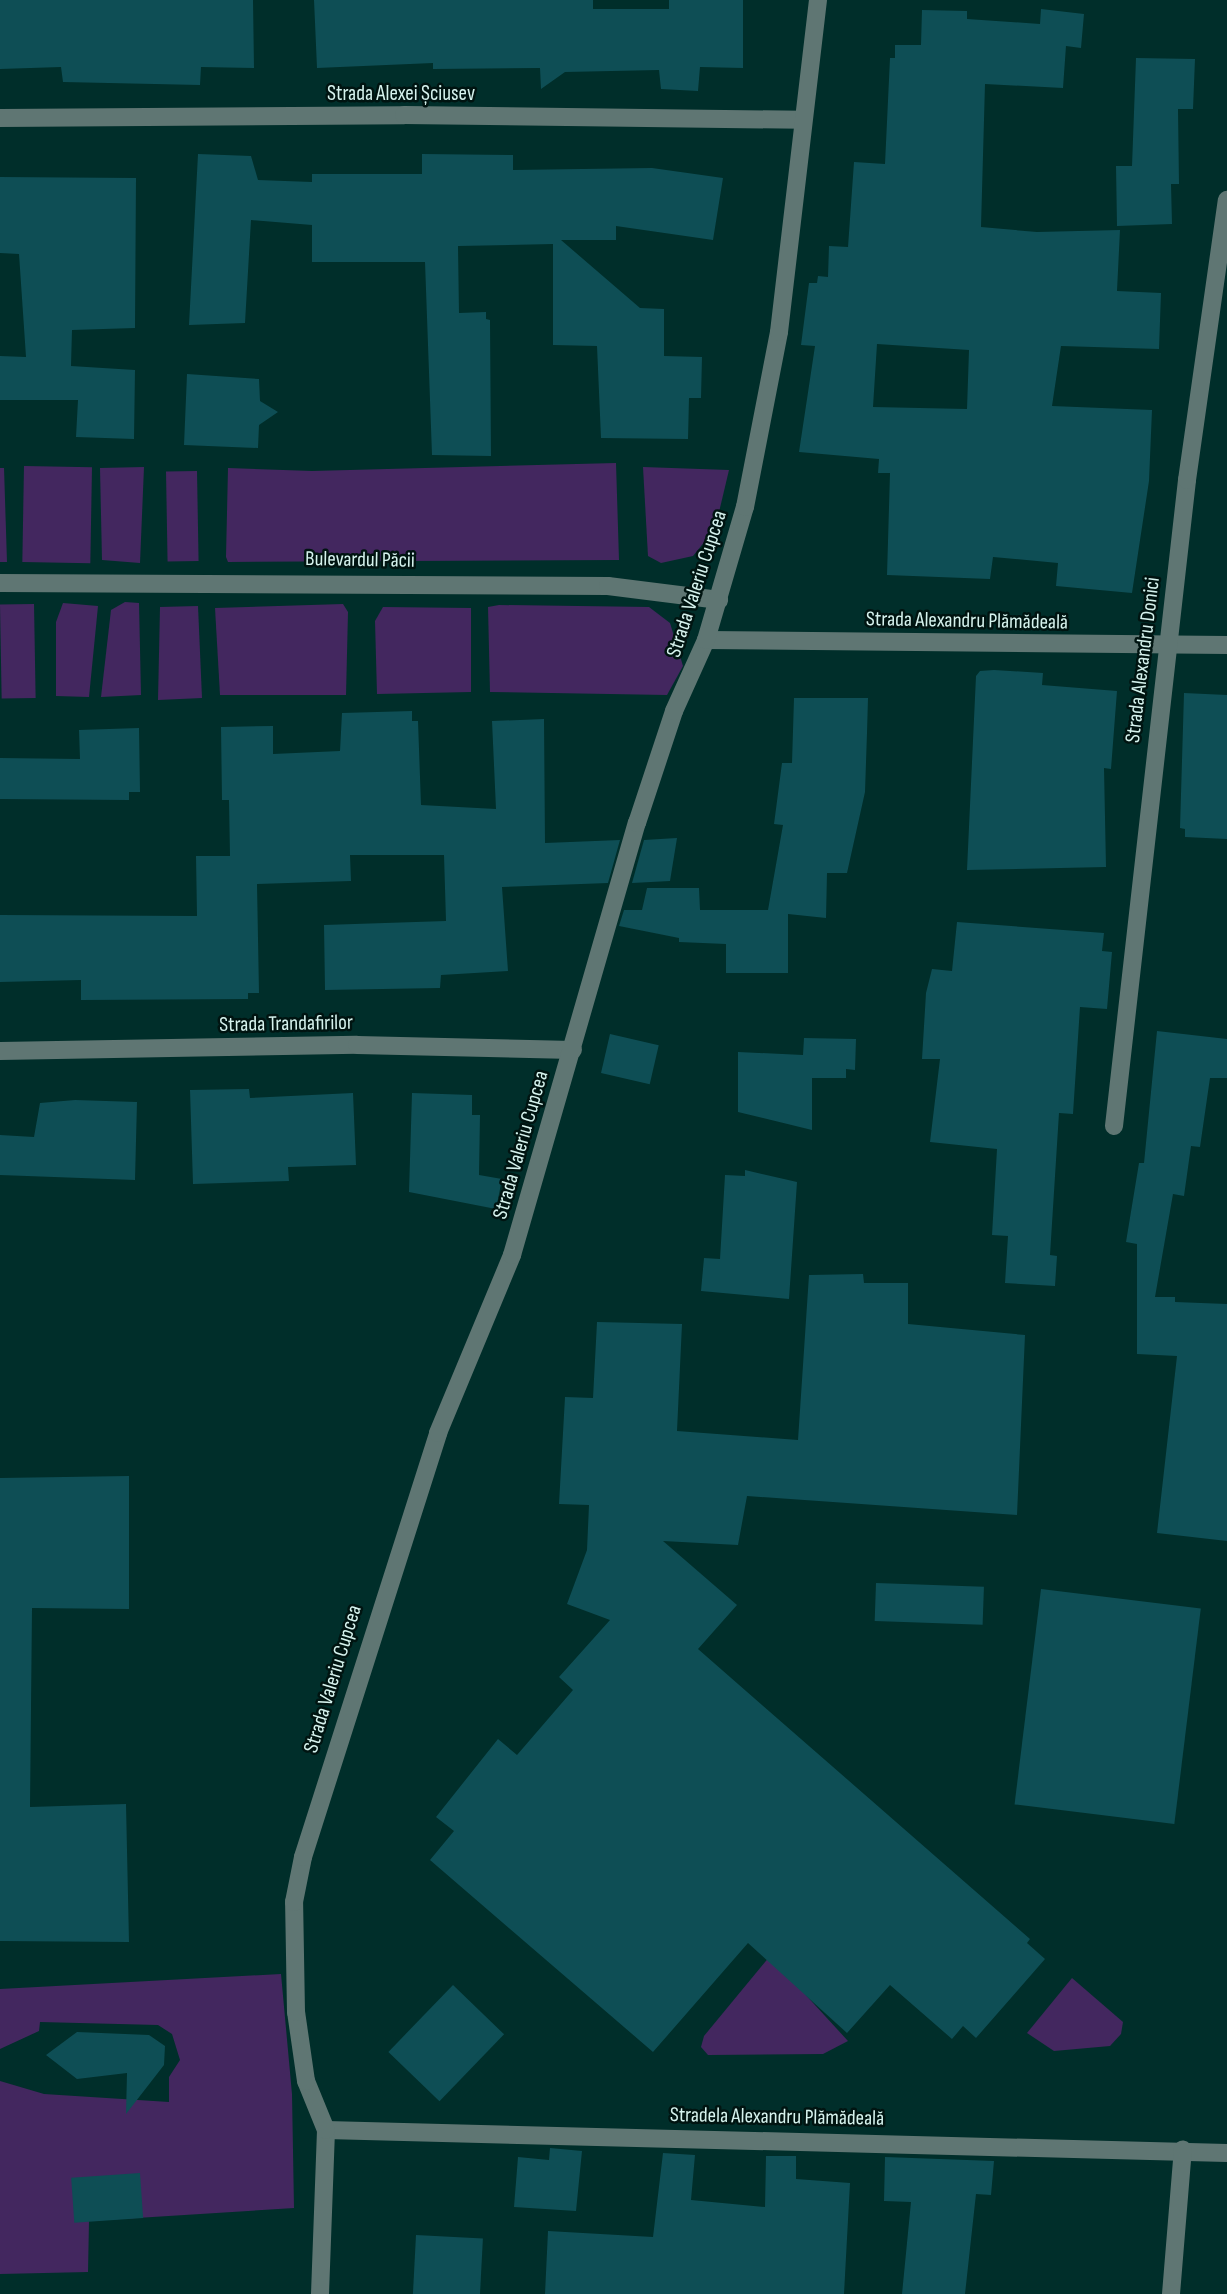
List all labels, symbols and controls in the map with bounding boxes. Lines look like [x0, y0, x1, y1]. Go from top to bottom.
street label: Strada Alexei Șciusev [327, 81, 475, 107]
street label: Strada Valeriu Cupcea [661, 507, 733, 661]
street label: Bulevardul Păcii [305, 546, 415, 574]
street label: Strada Alexandru Donici [1120, 576, 1166, 744]
street label: Strada Alexandru Plămădeală [866, 607, 1068, 635]
street label: Strada Trandafirilor [219, 1010, 353, 1038]
street label: Strada Valeriu Cupcea [488, 1068, 554, 1222]
street label: Strada Valeriu Cupcea [299, 1602, 367, 1756]
street label: Stradela Alexandru Plămădeală [670, 2103, 884, 2131]

